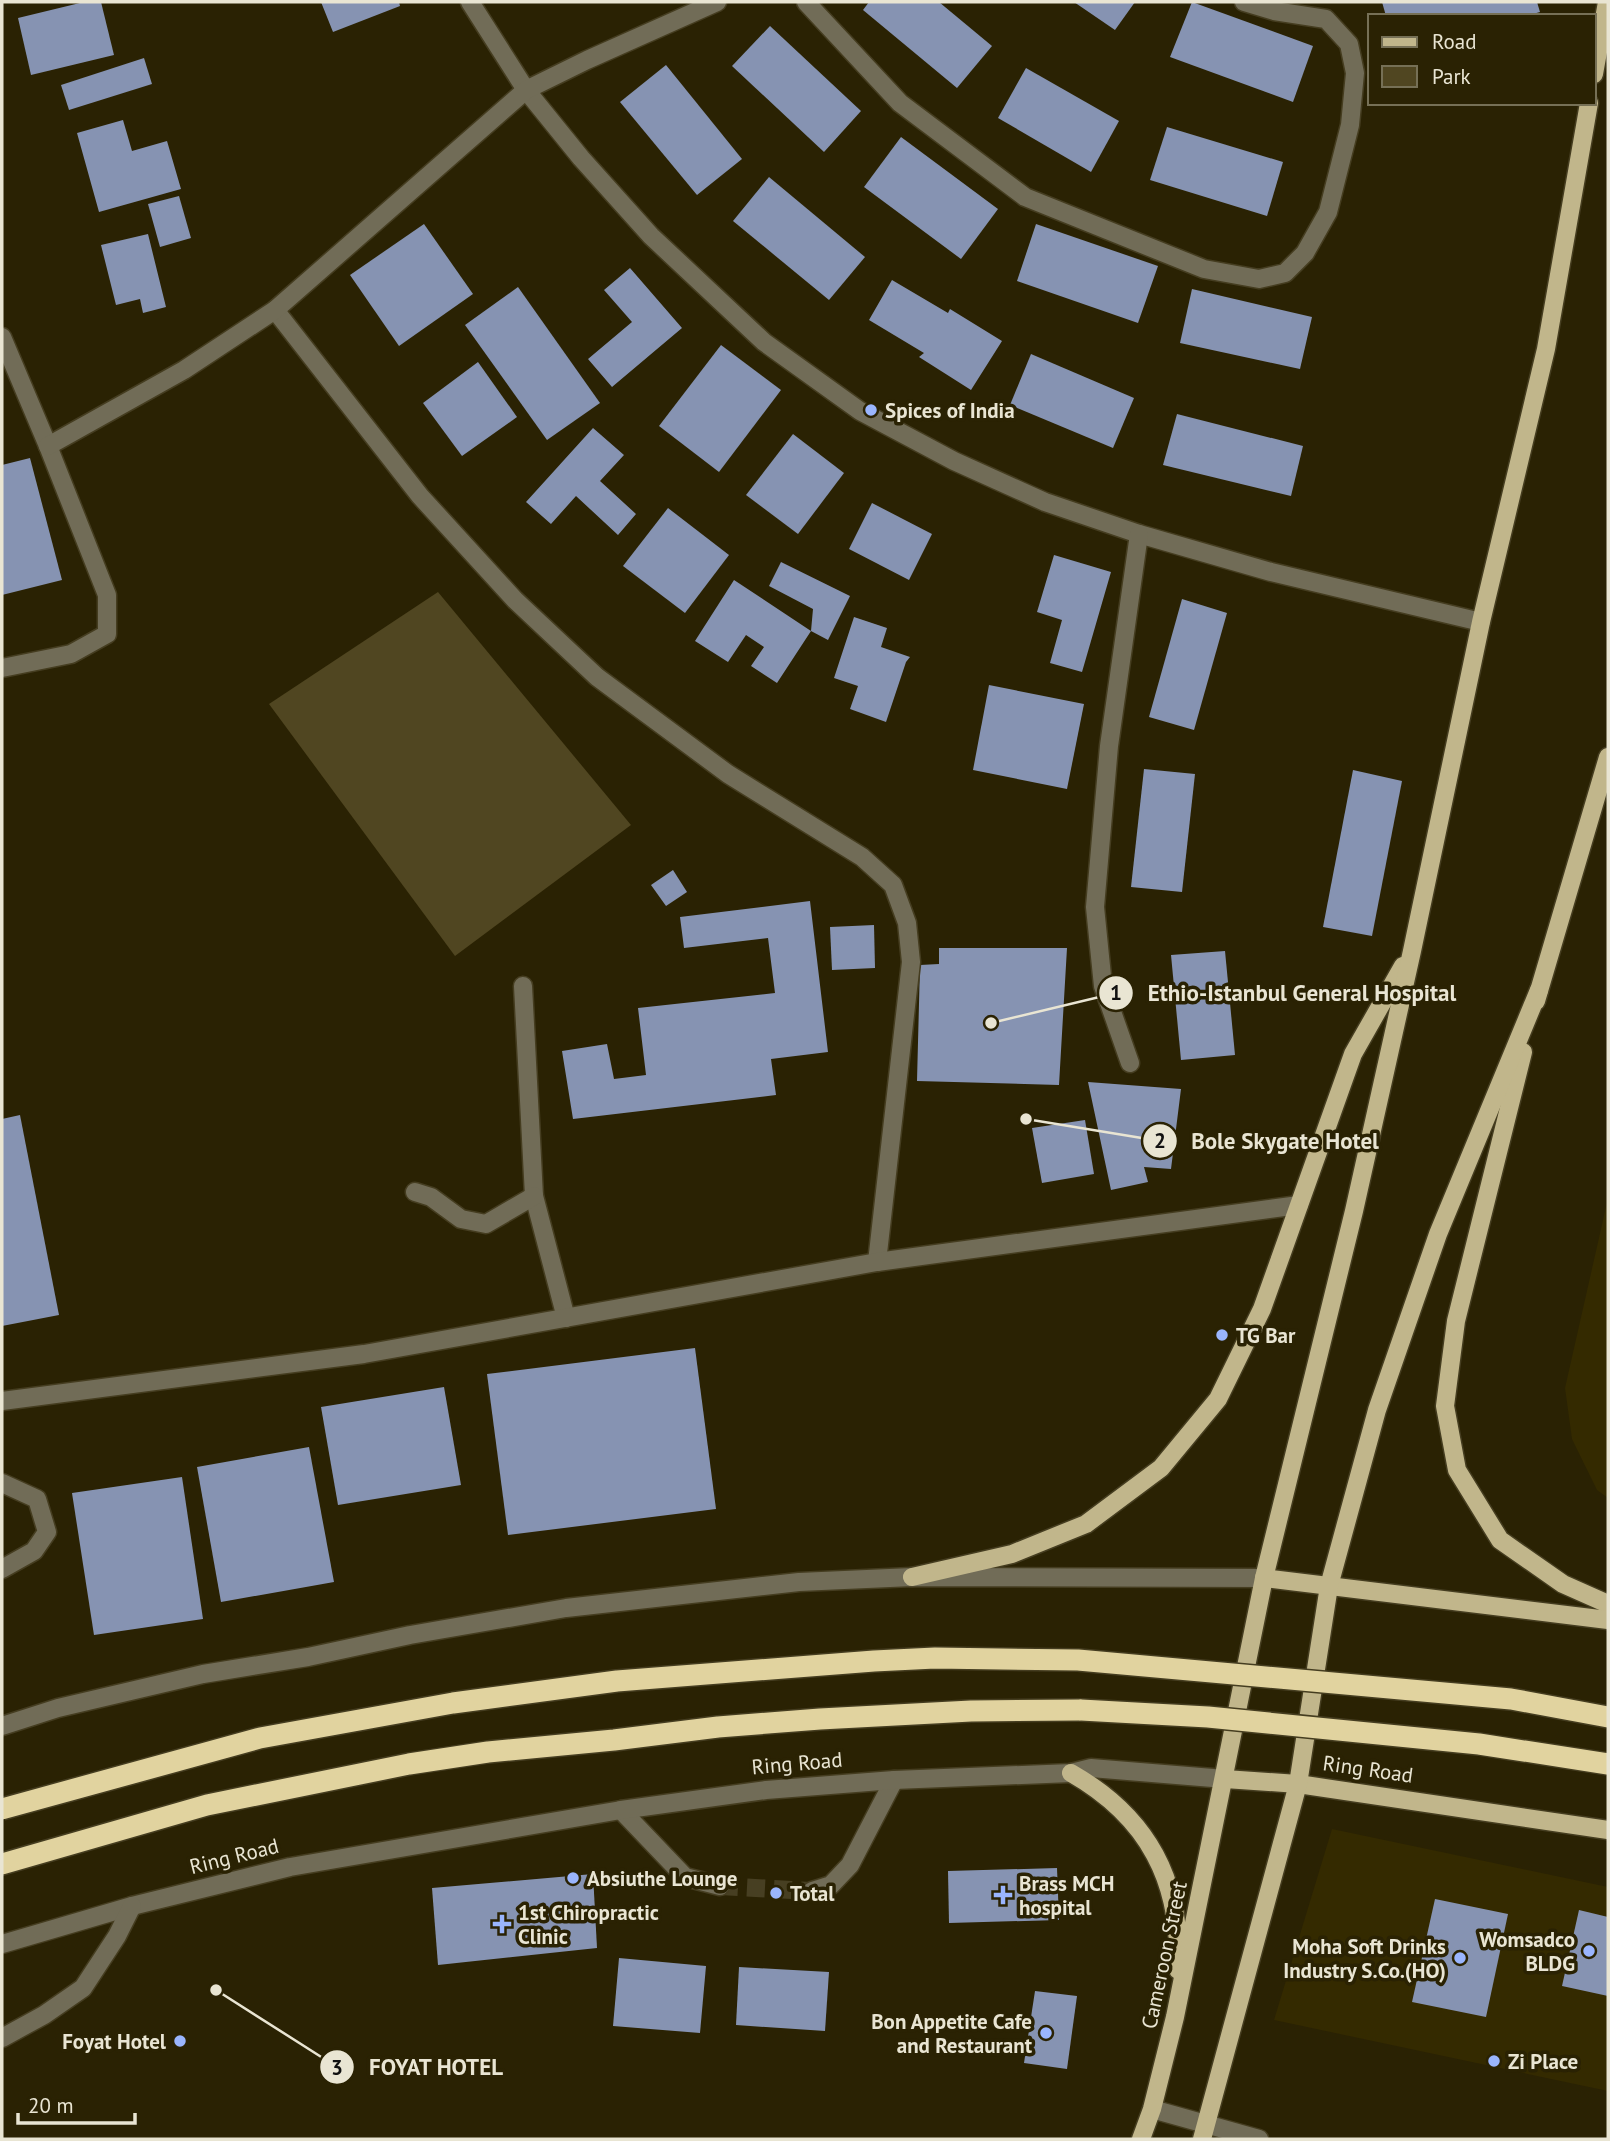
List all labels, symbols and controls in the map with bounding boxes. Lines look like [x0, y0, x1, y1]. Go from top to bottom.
legend [1368, 14, 1596, 105]
text: Road [1432, 28, 1476, 55]
text: Park [1432, 63, 1471, 90]
place label: Spices of India [885, 397, 1015, 424]
marker: Spices of India [863, 402, 879, 418]
callout: Ethio-Istanbul General Hospital [1098, 971, 1470, 1015]
text: Ethio-Istanbul General Hospital [1148, 978, 1456, 1007]
text: 1 [1110, 979, 1122, 1006]
callout: Bole Skygate Hotel [1142, 1119, 1393, 1163]
text: Bole Skygate Hotel [1191, 1126, 1379, 1155]
text: 2 [1154, 1127, 1166, 1154]
place label: TG Bar [1236, 1322, 1296, 1349]
marker: TG Bar [1214, 1327, 1230, 1343]
street label: Ring Road [751, 1746, 843, 1780]
street label: Ring Road [1321, 1749, 1415, 1789]
street label: Ring Road [187, 1832, 281, 1880]
place label: Absiuthe Lounge [587, 1865, 738, 1892]
marker: Absiuthe Lounge [565, 1870, 581, 1886]
place label: Brass MCH hospital [1019, 1870, 1114, 1921]
street label: Cameroon Street [1135, 1879, 1193, 2031]
place label: Total [790, 1880, 835, 1907]
marker: Total [768, 1885, 784, 1901]
marker: Brass MCH hospital [993, 1885, 1013, 1905]
place label: 1st Chiropractic Clinic [518, 1899, 659, 1950]
marker: 1st Chiropractic Clinic [492, 1914, 512, 1934]
place label: Womsadco BLDG [1479, 1926, 1575, 1977]
place label: Moha Soft Drinks Industry S.Co.(HO) [1283, 1933, 1446, 1984]
marker: Womsadco BLDG [1581, 1943, 1597, 1959]
marker: Moha Soft Drinks Industry S.Co.(HO) [1452, 1950, 1468, 1966]
place label: Bon Appetite Cafe and Restaurant [871, 2008, 1033, 2059]
marker: Bon Appetite Cafe and Restaurant [1038, 2025, 1054, 2041]
place label: Foyat Hotel [62, 2028, 167, 2055]
marker: Foyat Hotel [172, 2033, 188, 2049]
callout: FOYAT HOTEL [320, 2045, 518, 2089]
place label: Zi Place [1508, 2048, 1578, 2075]
text: FOYAT HOTEL [369, 2052, 503, 2081]
marker: Zi Place [1486, 2053, 1502, 2069]
text: 3 [331, 2054, 343, 2081]
scale bar [18, 2082, 135, 2126]
text: 20 m [28, 2092, 74, 2119]

